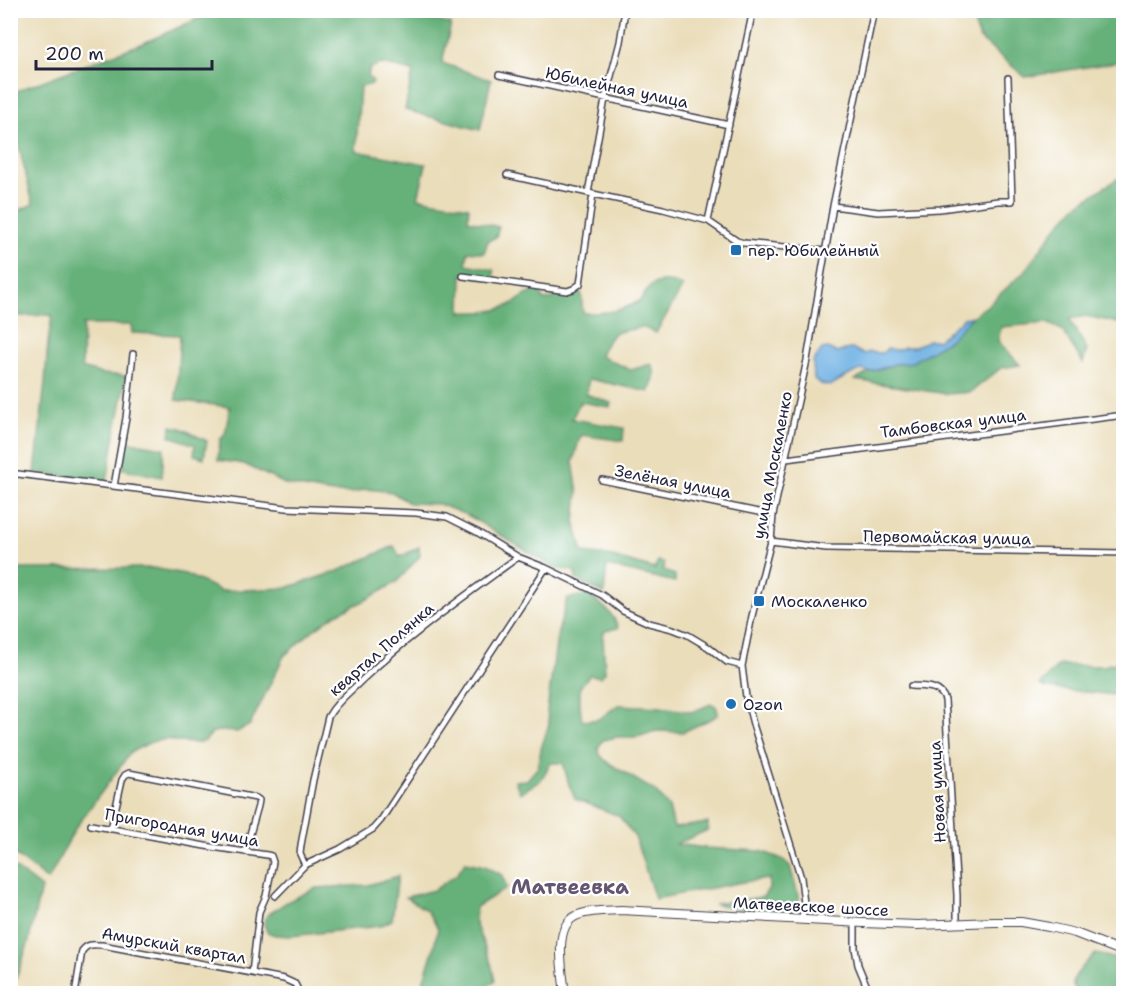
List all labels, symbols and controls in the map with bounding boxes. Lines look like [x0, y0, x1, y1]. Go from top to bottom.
scale bar [36, 33, 212, 71]
text: 200 m [45, 42, 104, 66]
street label: Юбилейная улица [544, 62, 690, 113]
place label: пер. Юбилейный [748, 240, 879, 261]
marker: пер. Юбилейный [729, 243, 743, 257]
street label: улица Москаленко [748, 389, 797, 541]
street label: Тамбовская улица [879, 404, 1027, 443]
street label: Зелёная улица [613, 460, 733, 503]
street label: Первомайская улица [863, 526, 1031, 549]
place label: Москаленко [771, 591, 867, 612]
marker: Москаленко [752, 594, 766, 608]
street label: квартал Полянка [324, 598, 438, 701]
place label: Ozon [743, 694, 783, 715]
marker: Ozon [724, 697, 738, 711]
street label: Новая улица [924, 740, 951, 844]
street label: Пригородная улица [103, 804, 261, 851]
district label: Матвеевка [511, 874, 629, 900]
street label: Матвеевское шоссе [732, 892, 889, 921]
street label: Амурский квартал [100, 922, 248, 969]

